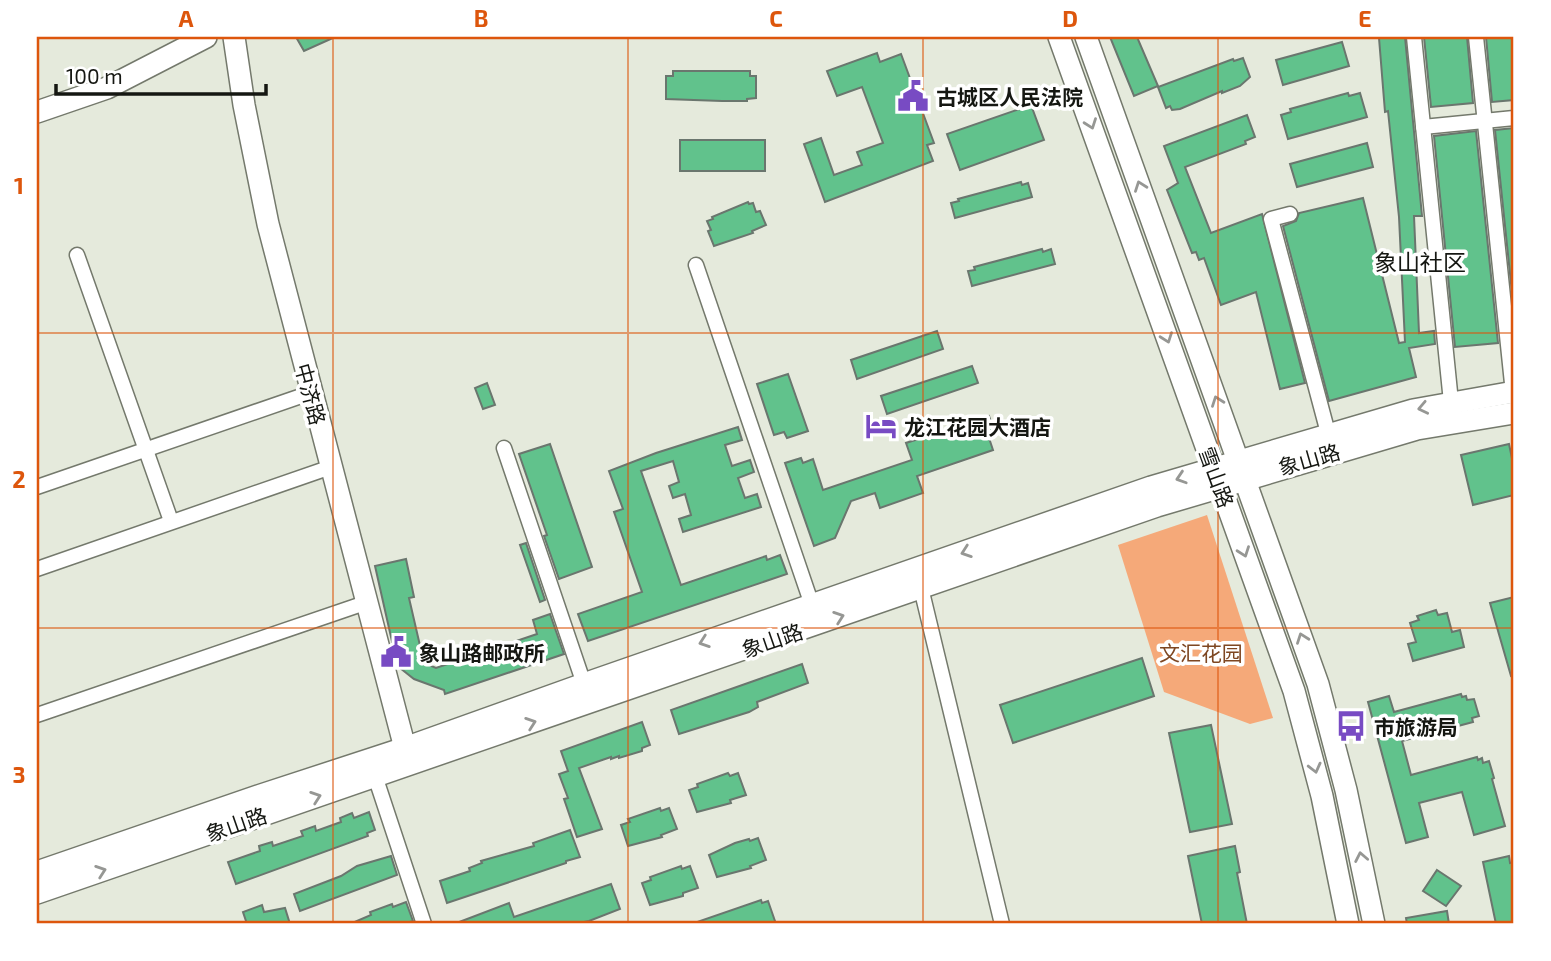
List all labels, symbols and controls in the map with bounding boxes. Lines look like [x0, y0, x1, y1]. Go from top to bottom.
text: A [178, 4, 194, 32]
text: B [474, 4, 488, 32]
text: C [769, 4, 783, 32]
text: D [1062, 4, 1078, 32]
text: E [1358, 4, 1372, 32]
scale bar [56, 52, 266, 96]
text: 100 m [66, 63, 123, 88]
public building icon: 古城区人民法院 [896, 79, 930, 113]
place label: 古城区人民法院 [936, 84, 1083, 109]
one-way arrow [1083, 117, 1097, 129]
text: 1 [14, 171, 24, 199]
one-way arrow [1134, 181, 1148, 193]
district label: 象山社区 [1374, 248, 1466, 276]
one-way arrow [1159, 332, 1173, 344]
street label: 中济路 [291, 360, 331, 428]
one-way arrow [1211, 395, 1225, 407]
one-way arrow [1417, 399, 1429, 414]
hotel icon: 龙江花园大酒店 [864, 409, 898, 443]
place label: 龙江花园大酒店 [904, 414, 1051, 439]
street label: 象山路 [1275, 438, 1343, 480]
street label: 雪山路 [1194, 443, 1240, 511]
text: 2 [12, 465, 26, 493]
one-way arrow [1175, 469, 1187, 484]
one-way arrow [960, 544, 972, 558]
one-way arrow [1236, 546, 1250, 558]
one-way arrow [833, 611, 845, 625]
street label: 象山路 [738, 618, 806, 662]
one-way arrow [1296, 632, 1310, 644]
one-way arrow [699, 634, 711, 648]
public building icon: 象山路邮政所 [379, 635, 413, 669]
place label: 象山路邮政所 [419, 640, 545, 665]
park label: 文汇花园 [1159, 640, 1243, 665]
bus stop icon: 市旅游局 [1334, 709, 1368, 743]
place label: 市旅游局 [1374, 714, 1458, 739]
one-way arrow [525, 717, 537, 731]
text: 3 [12, 760, 26, 788]
one-way arrow [1307, 762, 1321, 774]
one-way arrow [310, 791, 322, 805]
street label: 象山路 [202, 802, 270, 846]
one-way arrow [1354, 851, 1369, 863]
one-way arrow [95, 865, 107, 879]

